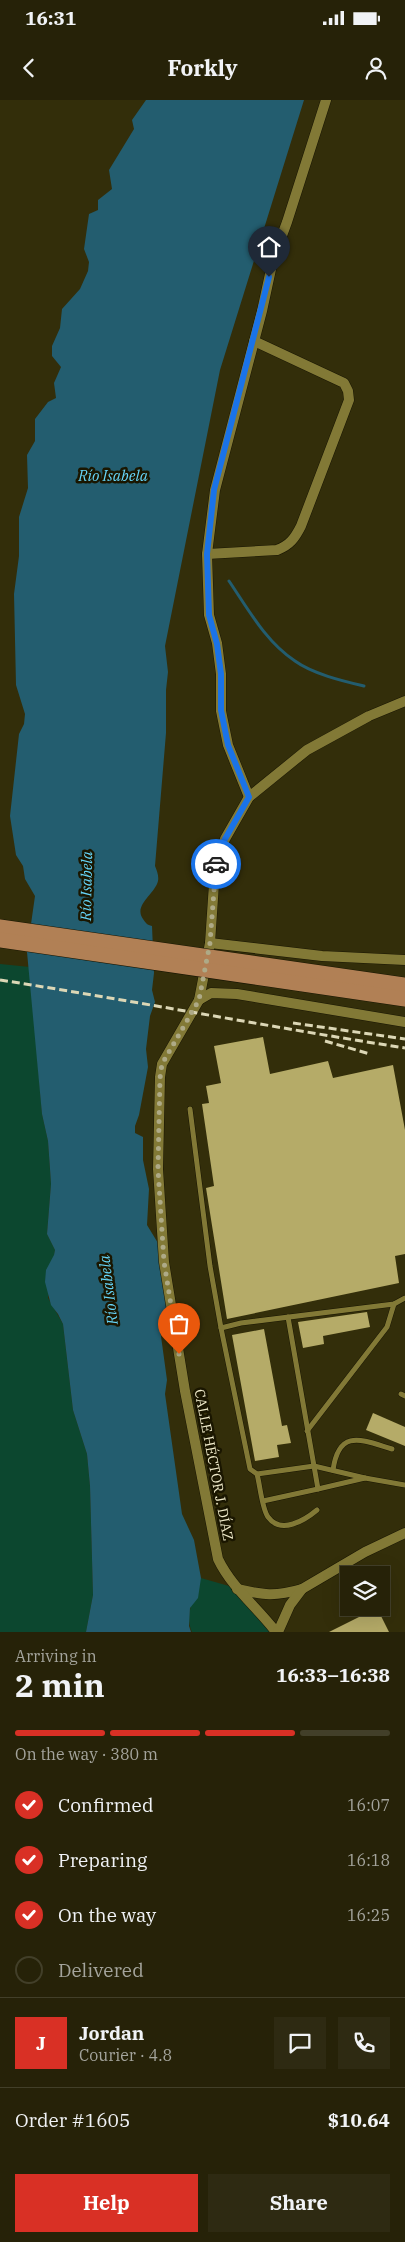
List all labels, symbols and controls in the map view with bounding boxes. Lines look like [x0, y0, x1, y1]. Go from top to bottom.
text: 16:31 [25, 6, 76, 30]
text: Forkly [167, 53, 238, 82]
icon: back [15, 54, 43, 82]
icon: person [362, 54, 390, 82]
pin [248, 226, 290, 277]
icon: home [255, 233, 283, 261]
water label: Río Isabela [77, 466, 149, 485]
courier [191, 839, 241, 889]
water label: Río Isabela [76, 850, 96, 922]
icon: car [202, 850, 230, 878]
water label: Río Isabela [94, 1253, 122, 1327]
pin [158, 1303, 200, 1354]
icon: bag [165, 1310, 193, 1338]
street label: CALLE HÉCTOR J. DÍAZ [190, 1387, 239, 1542]
map controls [340, 1566, 390, 1616]
button: layers [340, 1566, 390, 1616]
text: Arriving in [15, 1646, 97, 1666]
text: 16:33–16:38 [276, 1663, 390, 1687]
text: 2 min [15, 1664, 105, 1706]
text: On the way · 380 m [15, 1744, 158, 1764]
icon: check [15, 1791, 43, 1819]
text: Confirmed [58, 1793, 153, 1817]
text: 16:07 [347, 1795, 390, 1815]
icon: check [15, 1846, 43, 1874]
text: Preparing [58, 1848, 147, 1872]
text: 16:18 [347, 1850, 390, 1870]
icon: check [15, 1901, 43, 1929]
text: On the way [58, 1903, 156, 1927]
text: 16:25 [347, 1905, 390, 1925]
text: Delivered [58, 1958, 144, 1982]
button: chat [274, 2017, 326, 2069]
button: phone [338, 2017, 390, 2069]
text: Jordan [79, 2021, 144, 2045]
text: J [36, 2031, 46, 2055]
text: Courier · 4.8 [79, 2045, 172, 2065]
text: Order #1605 [15, 2108, 130, 2132]
text: $10.64 [328, 2108, 390, 2132]
button: Help [15, 2174, 198, 2232]
button: Share [208, 2174, 390, 2232]

